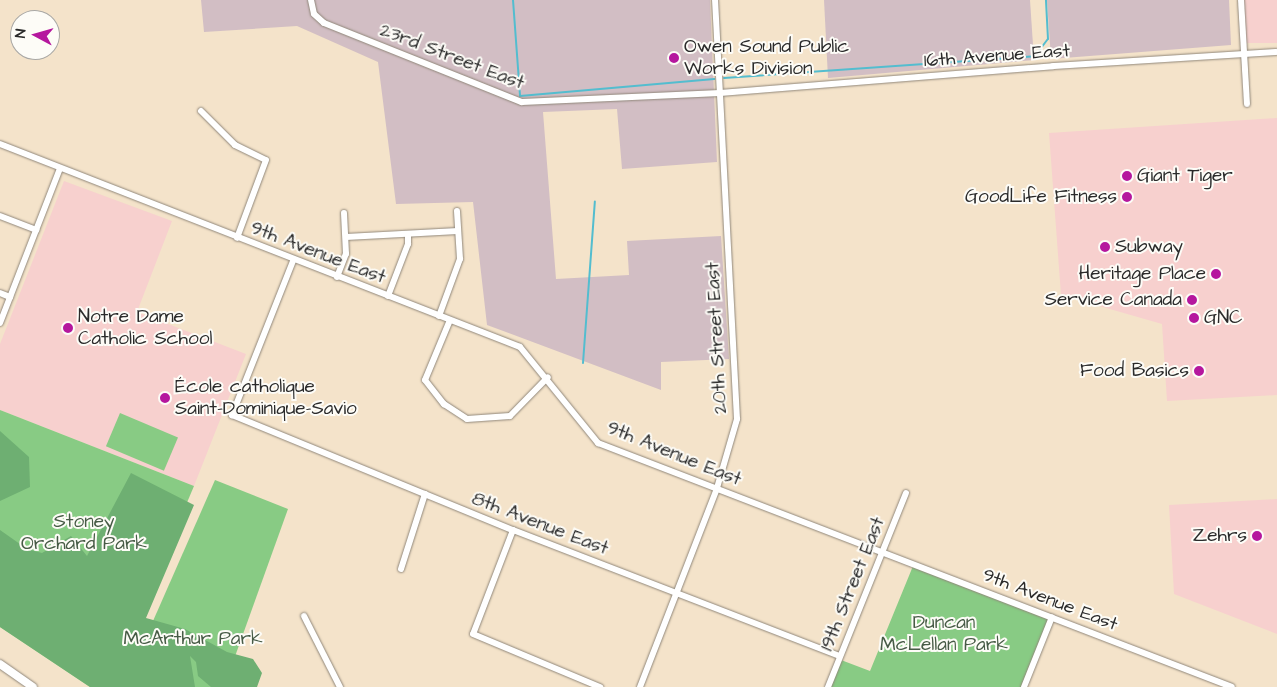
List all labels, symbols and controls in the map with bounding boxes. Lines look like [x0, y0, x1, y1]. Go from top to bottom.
north arrow [10, 10, 60, 60]
street label: 23rd Street East [377, 19, 527, 95]
text: N [11, 28, 31, 39]
place label: Owen Sound Public Works Division [684, 36, 849, 80]
street label: 16th Avenue East [923, 40, 1071, 72]
marker: Owen Sound Public Works Division [668, 52, 680, 64]
place label: Giant Tiger [1137, 165, 1233, 187]
marker: Giant Tiger [1121, 170, 1133, 182]
place label: GoodLife Fitness [965, 186, 1117, 208]
marker: GoodLife Fitness [1121, 191, 1133, 203]
street label: 9th Avenue East [247, 217, 389, 289]
place label: Subway [1115, 236, 1183, 258]
marker: Subway [1099, 241, 1111, 253]
street label: 20th Street East [702, 262, 732, 414]
place label: Heritage Place [1079, 263, 1206, 285]
marker: Heritage Place [1210, 268, 1222, 280]
place label: Service Canada [1045, 289, 1182, 311]
marker: Service Canada [1186, 294, 1198, 306]
place label: Notre Dame Catholic School [78, 306, 212, 350]
place label: GNC [1204, 307, 1243, 329]
marker: GNC [1188, 312, 1200, 324]
marker: Notre Dame Catholic School [62, 322, 74, 334]
place label: Food Basics [1080, 360, 1189, 382]
marker: Food Basics [1193, 365, 1205, 377]
place label: École catholique Saint-Dominique-Savio [175, 376, 357, 420]
marker: École catholique Saint-Dominique-Savio [159, 392, 171, 404]
street label: 9th Avenue East [603, 417, 745, 491]
street label: 8th Avenue East [468, 487, 612, 561]
park label: Stoney Orchard Park [21, 511, 147, 555]
street label: 19th Street East [816, 514, 890, 654]
place label: Zehrs [1192, 525, 1247, 547]
marker: Zehrs [1251, 530, 1263, 542]
street label: 9th Avenue East [979, 564, 1121, 636]
park label: Duncan McLellan Park [880, 612, 1008, 656]
park label: McArthur Park [123, 628, 263, 650]

